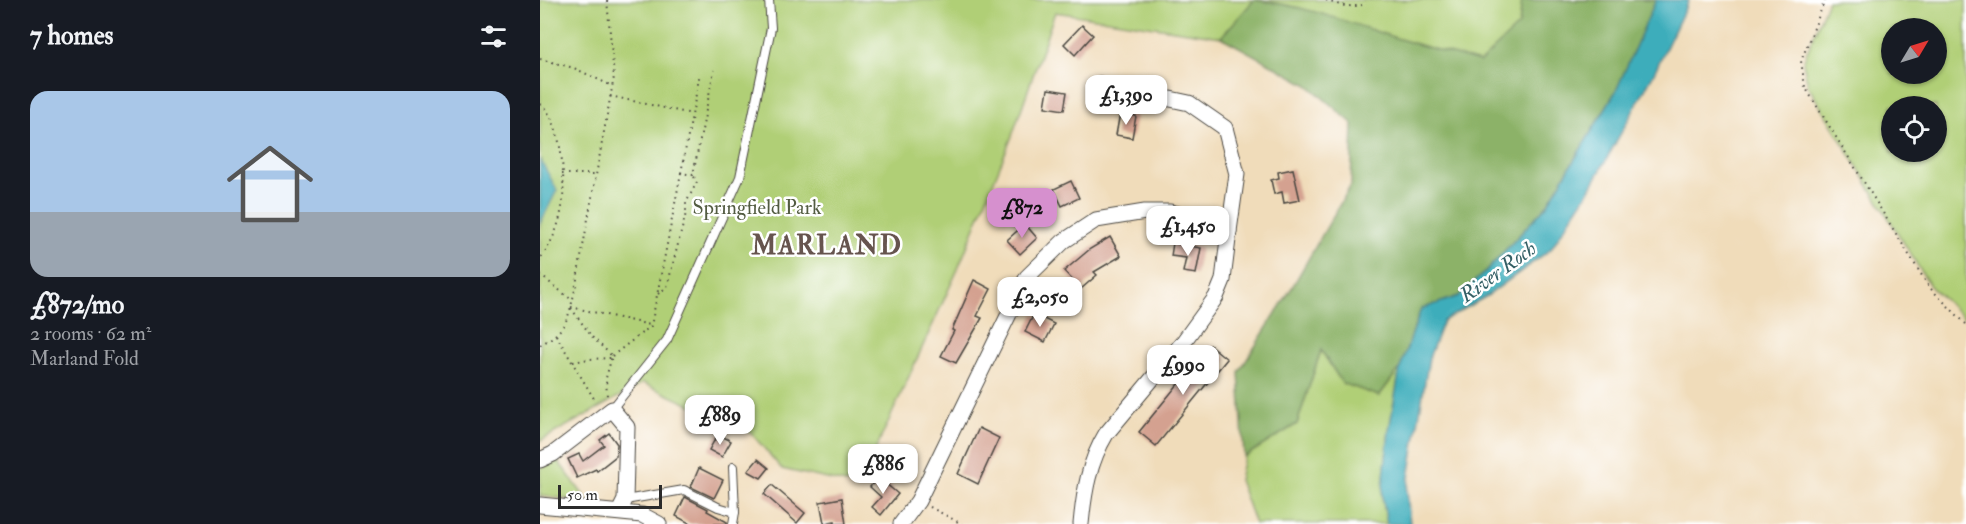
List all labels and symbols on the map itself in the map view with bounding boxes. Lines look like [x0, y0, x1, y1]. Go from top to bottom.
north arrow [1881, 18, 1947, 84]
pin: £1,390 [1077, 75, 1175, 126]
pin: £872 [986, 188, 1058, 239]
park label: Springfield Park [693, 195, 822, 221]
pin: £1,450 [1139, 206, 1237, 257]
district label: MARLAND [750, 230, 903, 262]
water label: River Roch [1454, 235, 1542, 309]
pin: £2,050 [991, 277, 1089, 328]
pin: £990 [1147, 345, 1219, 396]
pin: £889 [684, 395, 756, 446]
pin: £886 [847, 444, 919, 495]
scale bar [558, 482, 662, 510]

